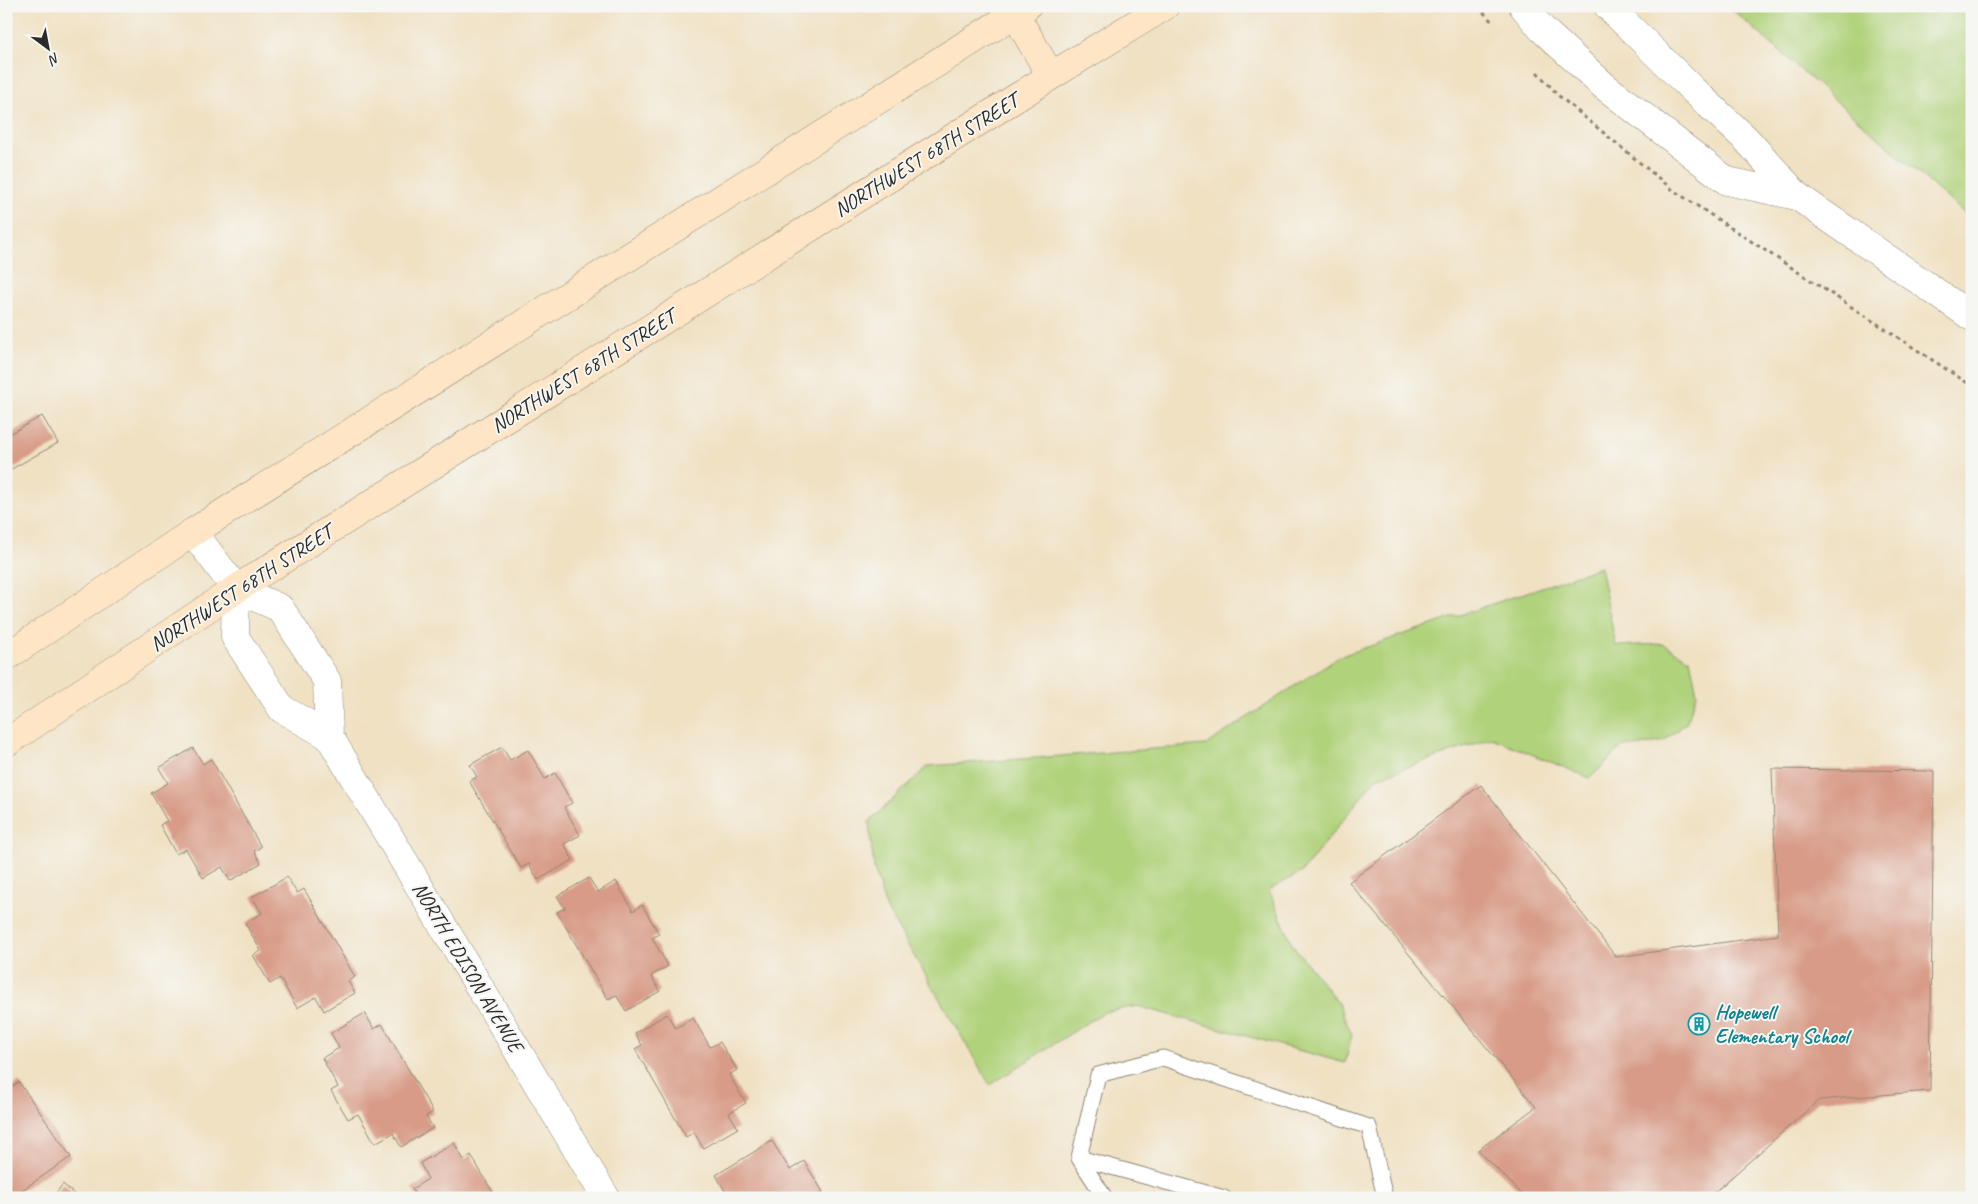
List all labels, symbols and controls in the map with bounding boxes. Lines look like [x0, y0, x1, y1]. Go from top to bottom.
north arrow [22, 22, 72, 72]
text: N [44, 49, 63, 69]
street label: NORTHWEST 68TH STREET [829, 85, 1028, 222]
street label: NORTHWEST 68TH STREET [486, 301, 685, 438]
street label: NORTHWEST 68TH STREET [145, 516, 342, 657]
street label: NORTH EDISON AVENUE [407, 877, 530, 1059]
place label: Hopewell Elementary School [1715, 999, 1853, 1049]
building icon: Hopewell Elementary School [1687, 1012, 1711, 1036]

